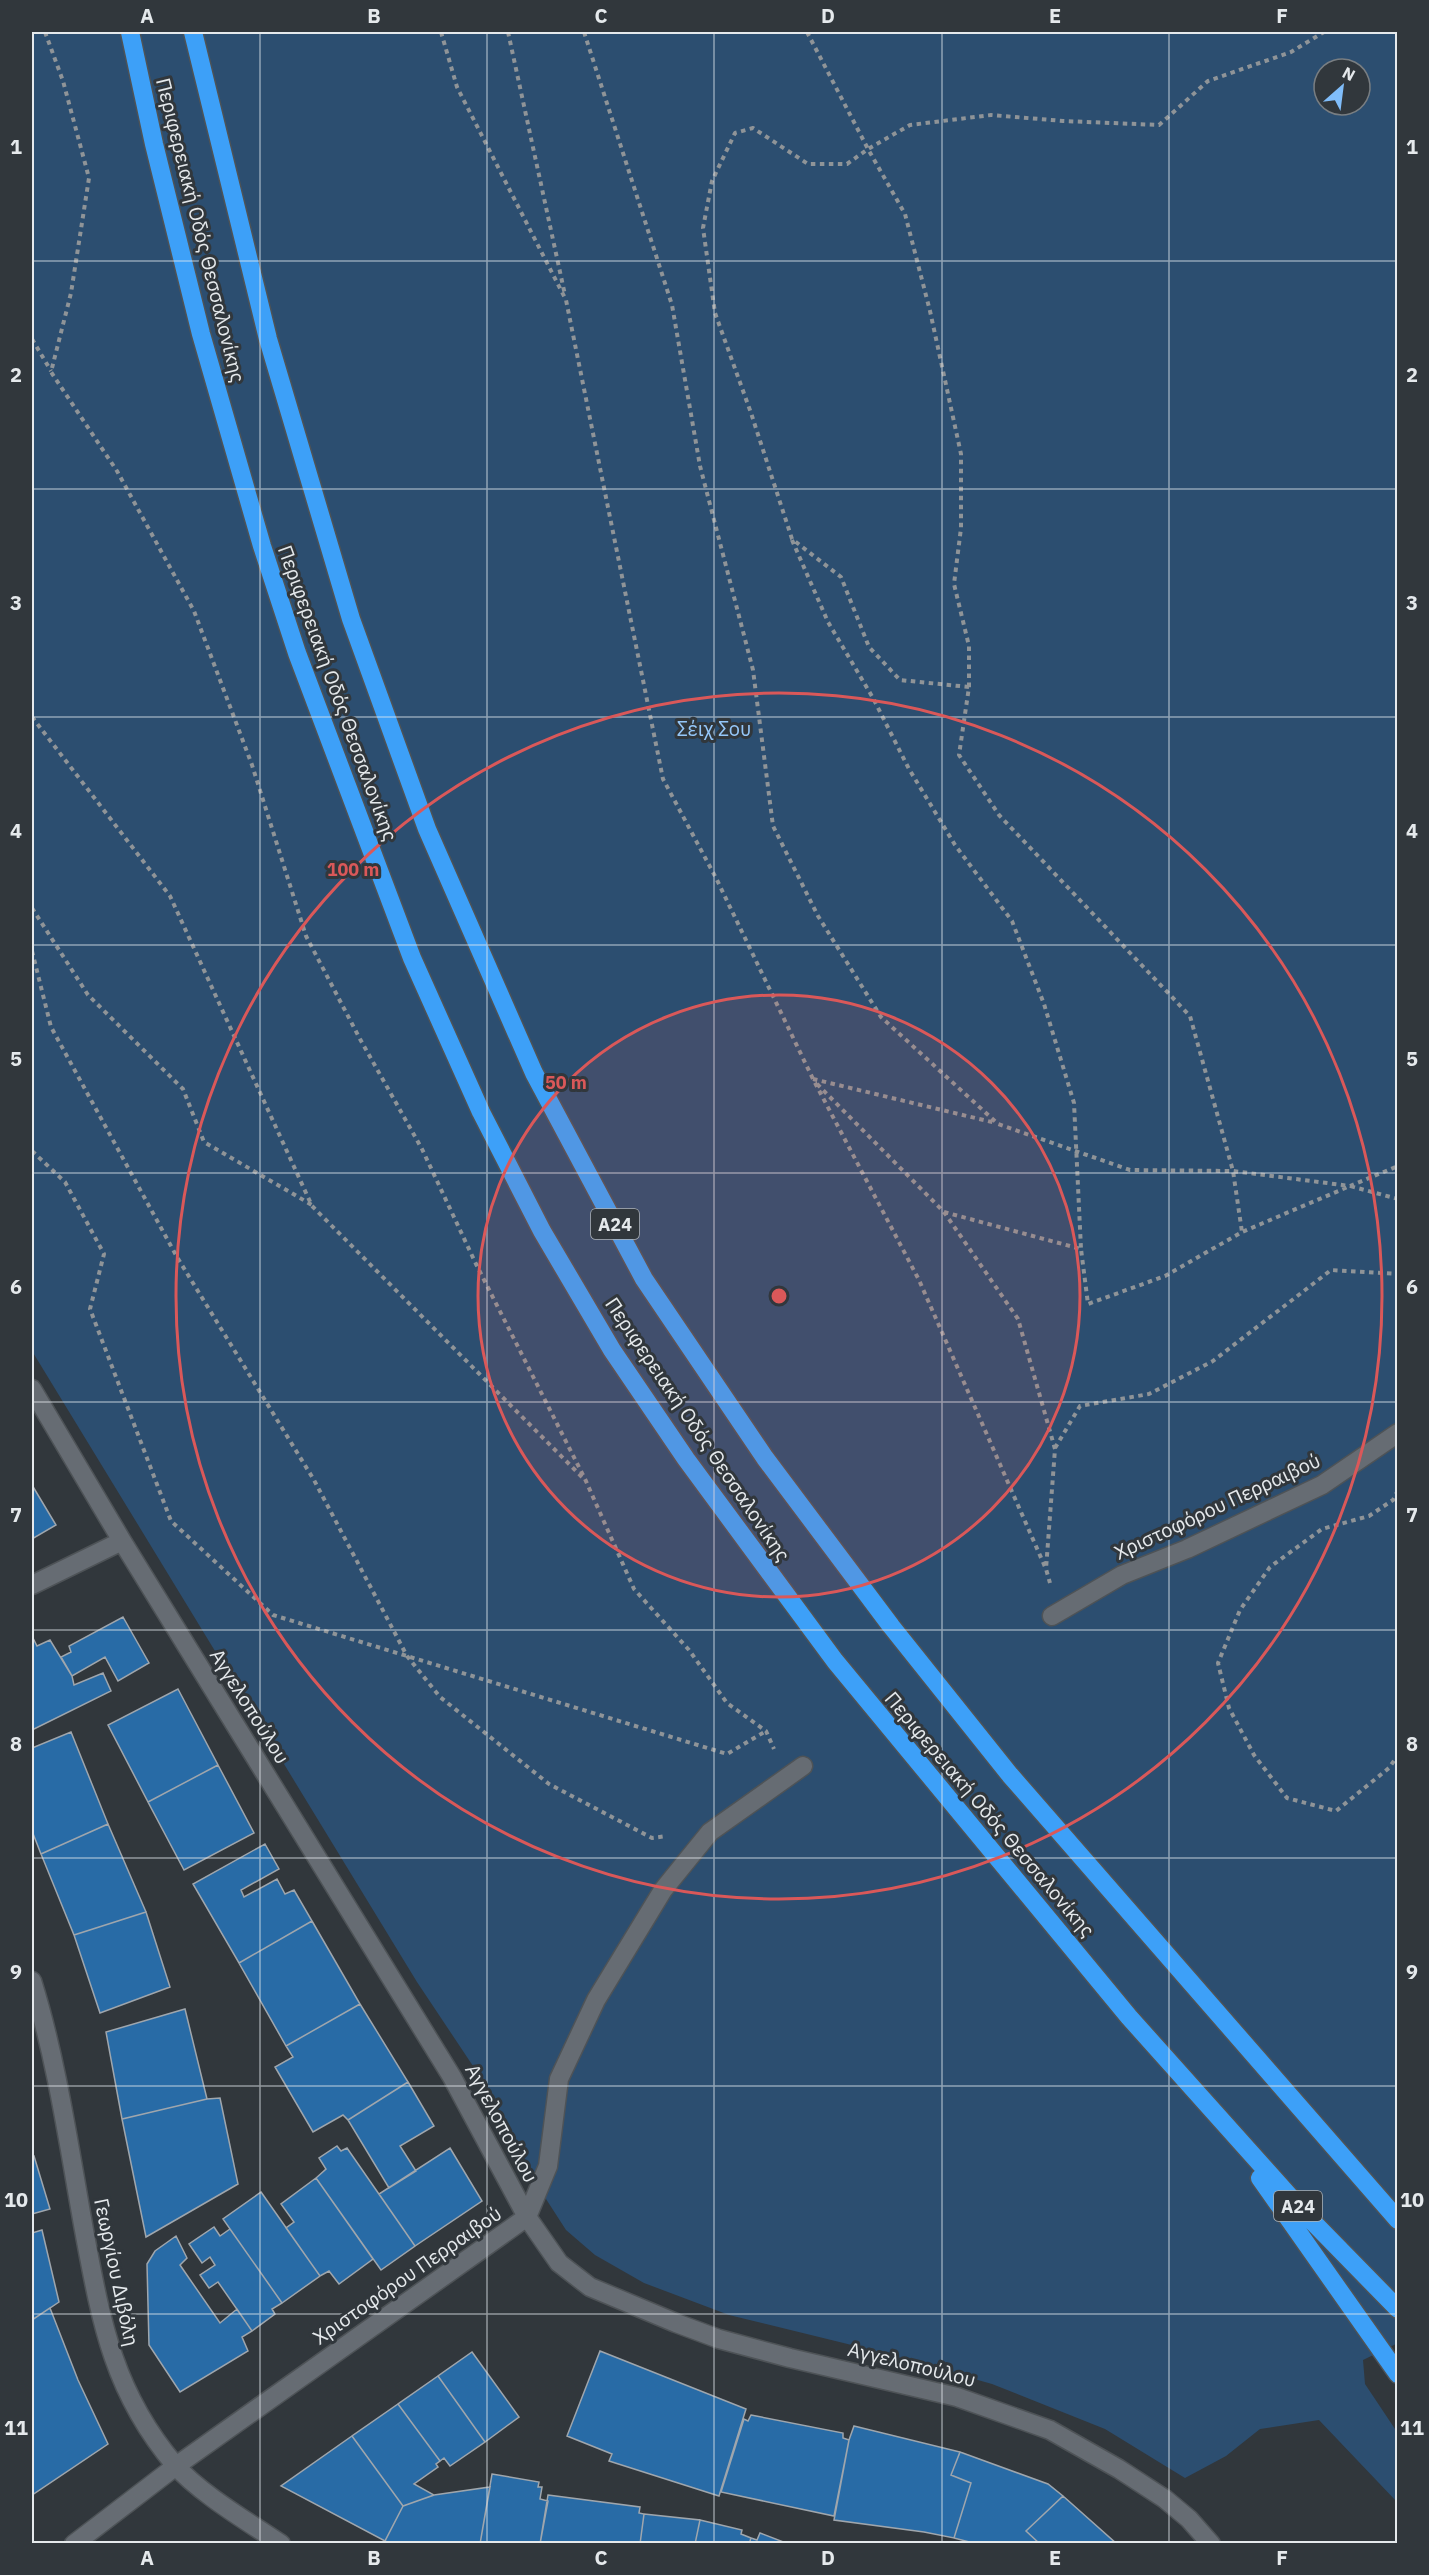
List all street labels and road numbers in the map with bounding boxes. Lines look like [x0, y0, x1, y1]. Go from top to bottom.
street label: Περιφερειακή Οδός Θεσσαλονίκης [150, 75, 252, 385]
street label: Περιφερειακή Οδός Θεσσαλονίκης [272, 541, 404, 845]
road number: Α24 [591, 1209, 639, 1239]
street label: Περιφερειακή Οδός Θεσσαλονίκης [599, 1292, 797, 1566]
street label: Χριστοφόρου Περραιβού [1110, 1446, 1324, 1566]
street label: Αγγελοπούλου [204, 1643, 296, 1769]
street label: Περιφερειακή Οδός Θεσσαλονίκης [879, 1685, 1101, 1943]
street label: Αγγελοπούλου [459, 2059, 545, 2187]
road number: Α24 [1274, 2191, 1322, 2221]
street label: Γεωργίου Διβόλη [88, 2196, 146, 2348]
street label: Χριστοφόρου Περραιβού [307, 2200, 507, 2350]
street label: Αγγελοπούλου [845, 2335, 979, 2393]

